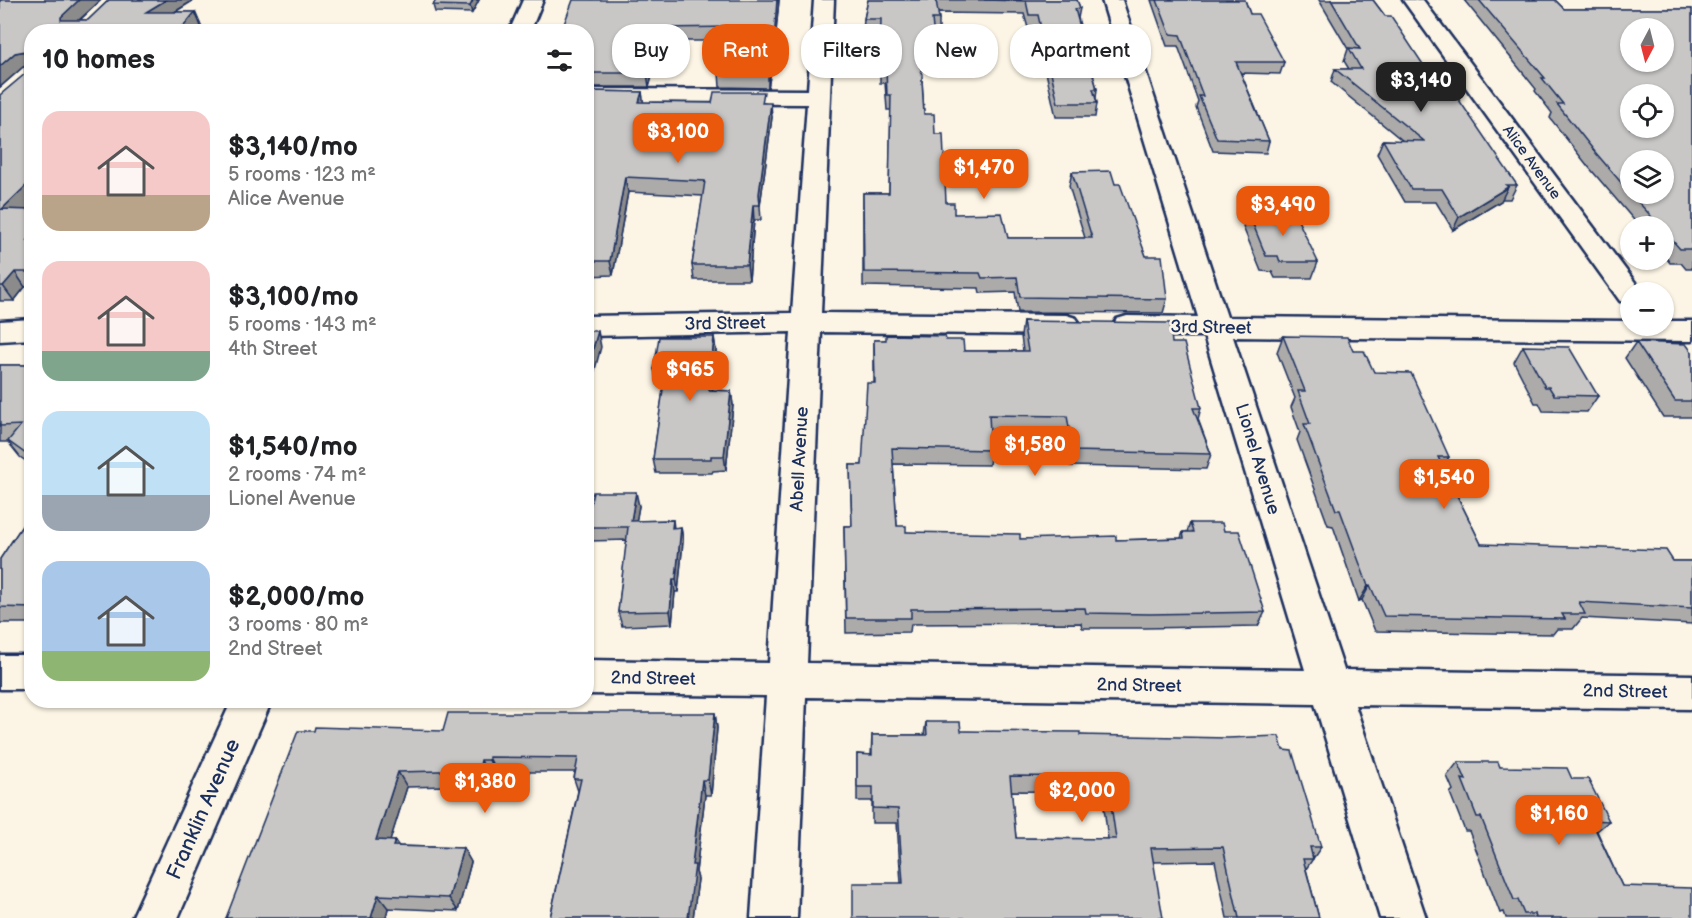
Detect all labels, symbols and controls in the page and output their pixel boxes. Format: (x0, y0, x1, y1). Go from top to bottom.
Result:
north arrow (1620, 18, 1674, 72)
map controls (1620, 18, 1674, 336)
chip: Buy (612, 24, 690, 78)
chip: Rent (702, 24, 789, 78)
chip: Filters (801, 24, 902, 78)
chip: New (914, 24, 998, 78)
chip: Apartment (1010, 24, 1151, 78)
icon: filters (543, 44, 576, 77)
text: 10 homes (42, 45, 155, 76)
pin: $3,140 (1372, 62, 1470, 113)
text: $3,140 (1390, 69, 1452, 93)
button: locate (1620, 84, 1674, 138)
pin: $3,100 (629, 113, 727, 164)
text: $3,100 (647, 120, 709, 144)
street label: Alice Avenue (1498, 121, 1565, 203)
text: $3,140/mo (228, 132, 358, 163)
icon: home (90, 135, 162, 207)
pin: $1,470 (935, 149, 1033, 200)
button: layers (1620, 150, 1674, 204)
text: $1,470 (953, 156, 1015, 180)
text: 5 rooms · 123 m² (228, 163, 376, 187)
pin: $3,490 (1234, 186, 1332, 237)
text: Alice Avenue (228, 187, 344, 211)
text: $3,490 (1250, 193, 1316, 217)
button: + (1620, 216, 1674, 270)
text: $3,100/mo (228, 282, 359, 313)
button: − (1620, 282, 1674, 336)
icon: home (90, 285, 162, 357)
street label: 3rd Street (684, 312, 766, 335)
text: 5 rooms · 143 m² (228, 313, 377, 337)
street label: 3rd Street (1170, 316, 1252, 339)
text: 4th Street (228, 337, 317, 361)
pin: $965 (654, 351, 726, 402)
text: $965 (666, 358, 714, 382)
street label: Lionel Avenue (1231, 401, 1284, 517)
street label: Abell Avenue (786, 406, 813, 512)
pin: $1,580 (986, 426, 1084, 477)
text: $1,540/mo (228, 432, 358, 463)
text: $1,580 (1004, 433, 1066, 457)
icon: home (90, 435, 162, 507)
pin: $1,540 (1395, 459, 1493, 510)
text: 2 rooms · 74 m² (228, 463, 366, 487)
text: $1,540 (1413, 466, 1475, 490)
text: Lionel Avenue (228, 487, 356, 511)
text: $2,000/mo (228, 582, 364, 613)
icon: home (90, 585, 162, 657)
text: 3 rooms · 80 m² (228, 613, 369, 637)
text: 2nd Street (228, 637, 322, 661)
street label: 2nd Street (610, 667, 696, 690)
street label: 2nd Street (1096, 674, 1182, 697)
street label: 2nd Street (1582, 680, 1668, 703)
street label: Franklin Avenue (161, 735, 246, 883)
pin: $1,380 (436, 763, 534, 814)
text: $1,380 (454, 770, 516, 794)
pin: $2,000 (1033, 772, 1131, 823)
text: $2,000 (1049, 779, 1115, 803)
pin: $1,160 (1510, 795, 1608, 846)
text: $1,160 (1529, 802, 1589, 826)

